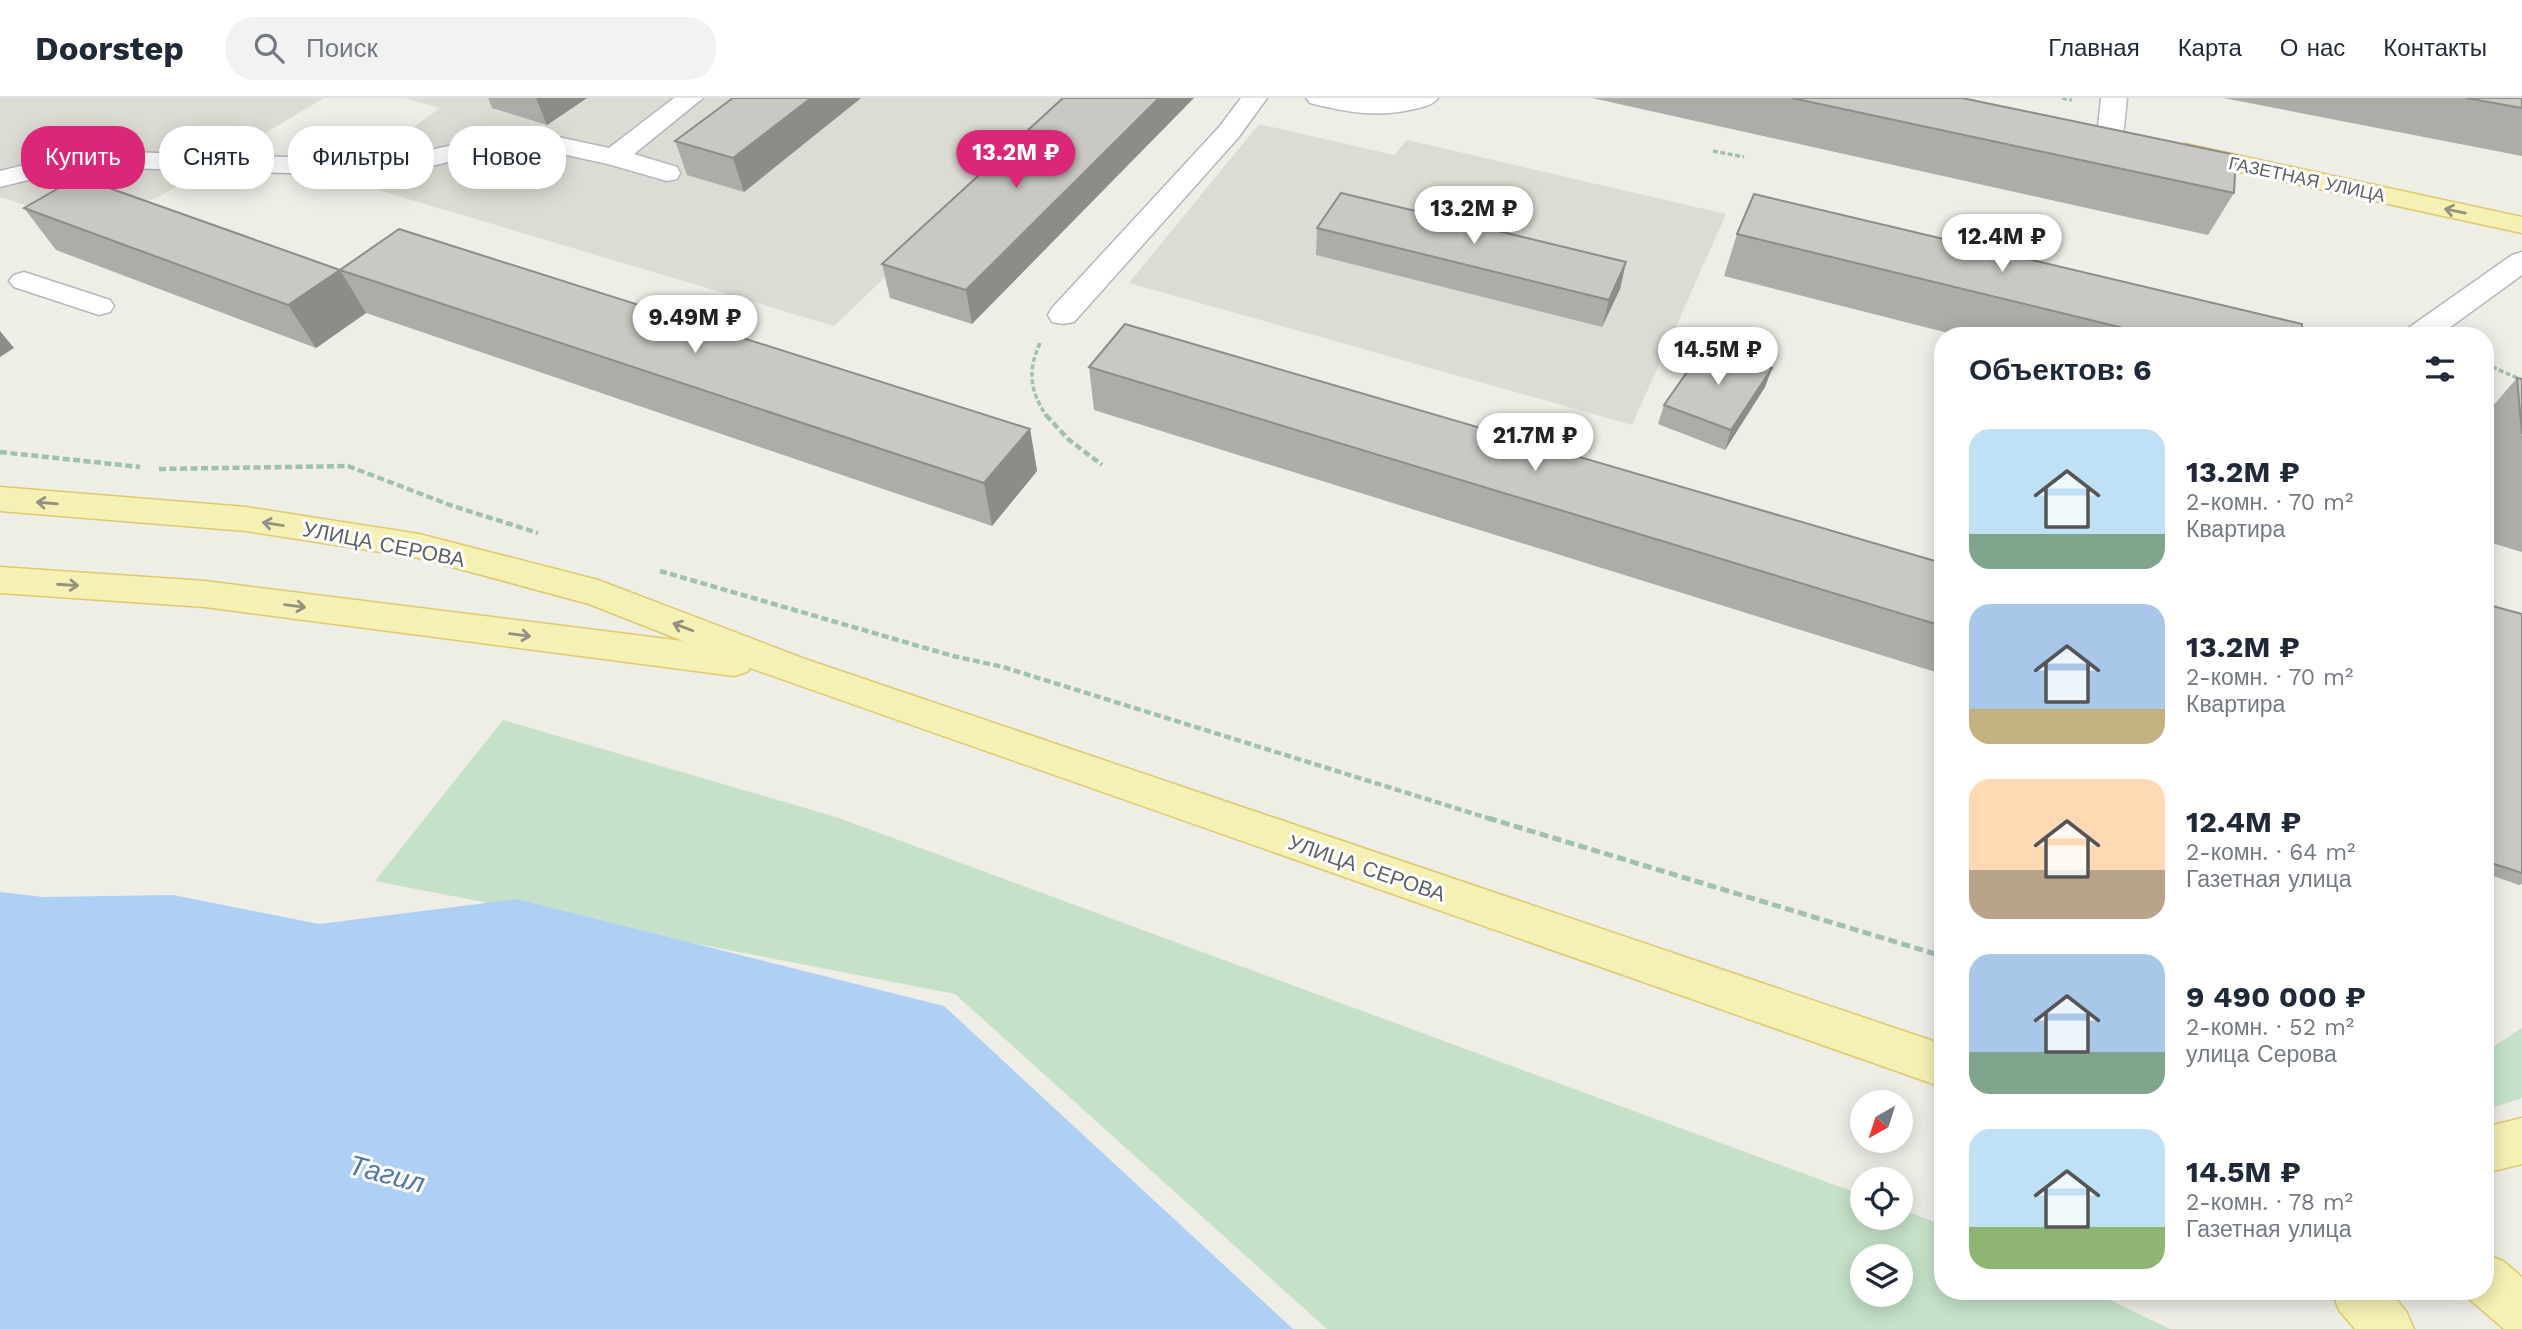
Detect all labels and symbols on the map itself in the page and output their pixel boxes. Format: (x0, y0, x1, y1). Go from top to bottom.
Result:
pin: 13.2M ₽ (951, 130, 1081, 190)
street label: ГАЗЕТНАЯ УЛИЦА (2227, 152, 2387, 206)
pin: 13.2M ₽ (1409, 186, 1539, 246)
one-way arrow (2444, 203, 2467, 217)
pin: 12.4M ₽ (1937, 214, 2067, 274)
pin: 9.49M ₽ (630, 296, 760, 355)
pin: 14.5M ₽ (1653, 328, 1783, 387)
pin: 21.7M ₽ (1470, 414, 1600, 473)
one-way arrow (36, 496, 59, 509)
street label: УЛИЦА СЕРОВА (301, 516, 467, 572)
one-way arrow (263, 517, 285, 530)
one-way arrow (56, 579, 79, 592)
one-way arrow (283, 599, 305, 612)
one-way arrow (672, 619, 694, 632)
one-way arrow (508, 628, 531, 641)
street label: УЛИЦА СЕРОВА (1285, 829, 1449, 907)
north arrow (1850, 1090, 1913, 1153)
water label: Тагил (345, 1148, 429, 1200)

